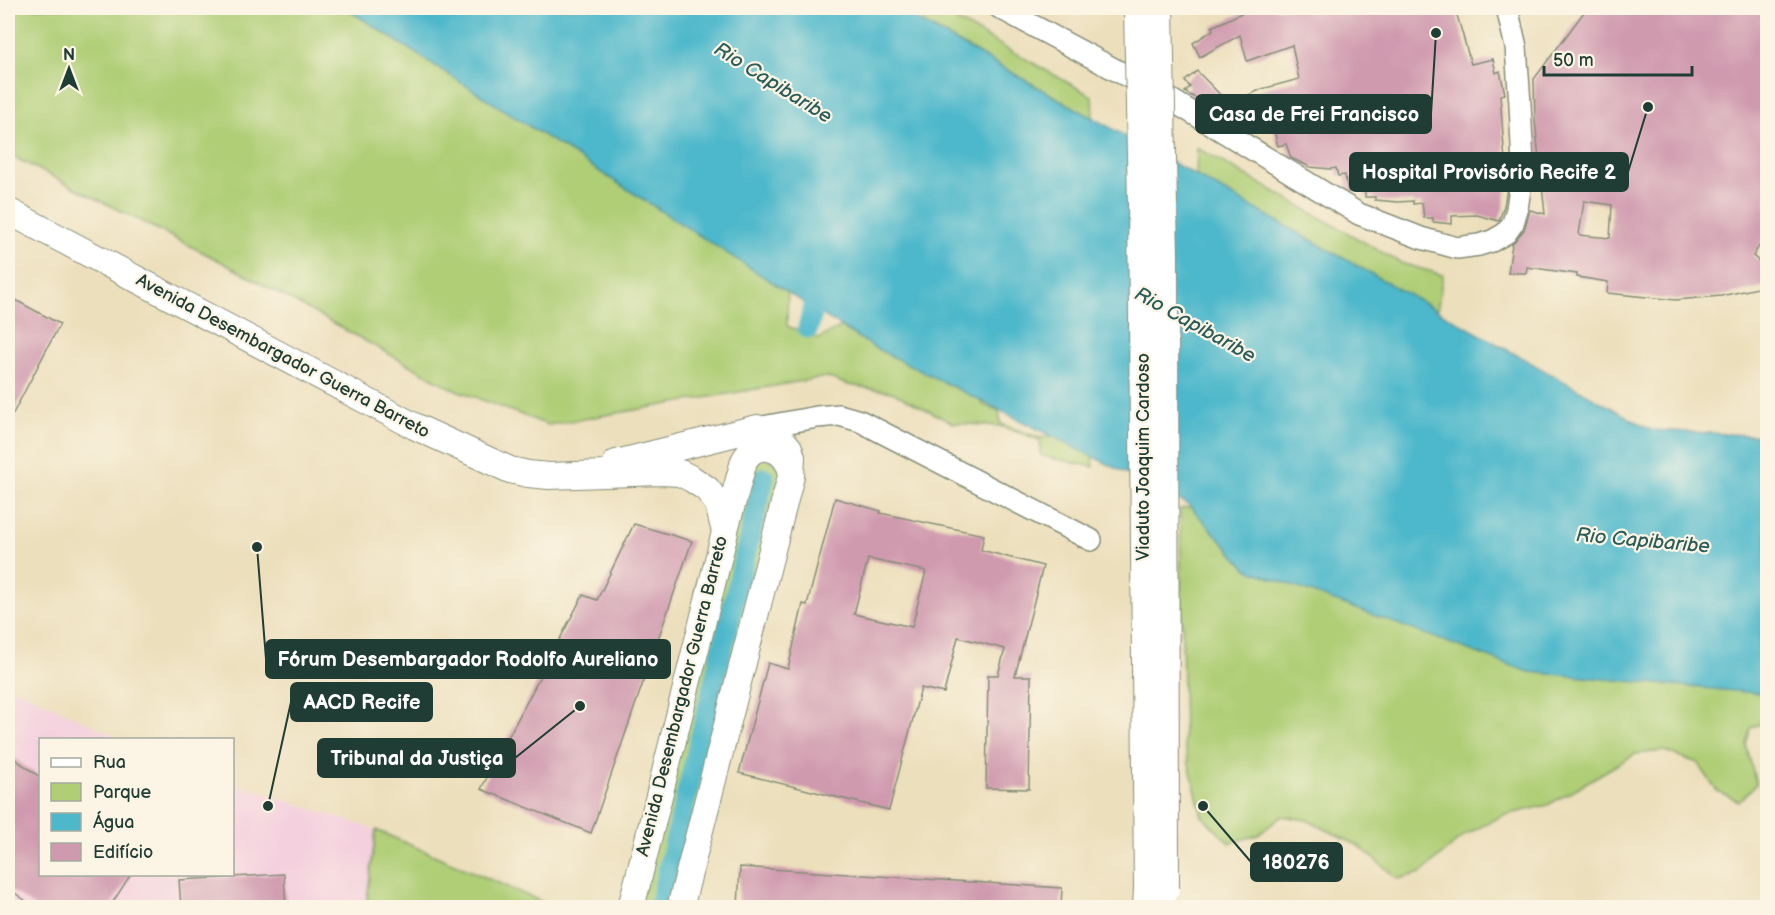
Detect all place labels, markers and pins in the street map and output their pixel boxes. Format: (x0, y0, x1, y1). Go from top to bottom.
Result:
callout: Casa de Frei Francisco (1196, 95, 1431, 133)
callout: Hospital Provisório Recife 2 (1350, 153, 1628, 191)
callout: Fórum Desembargador Rodolfo Aureliano (266, 640, 670, 678)
callout: AACD Recife (291, 683, 432, 721)
callout: Tribunal da Justiça (318, 739, 515, 777)
callout: 180276 (1251, 843, 1342, 881)

